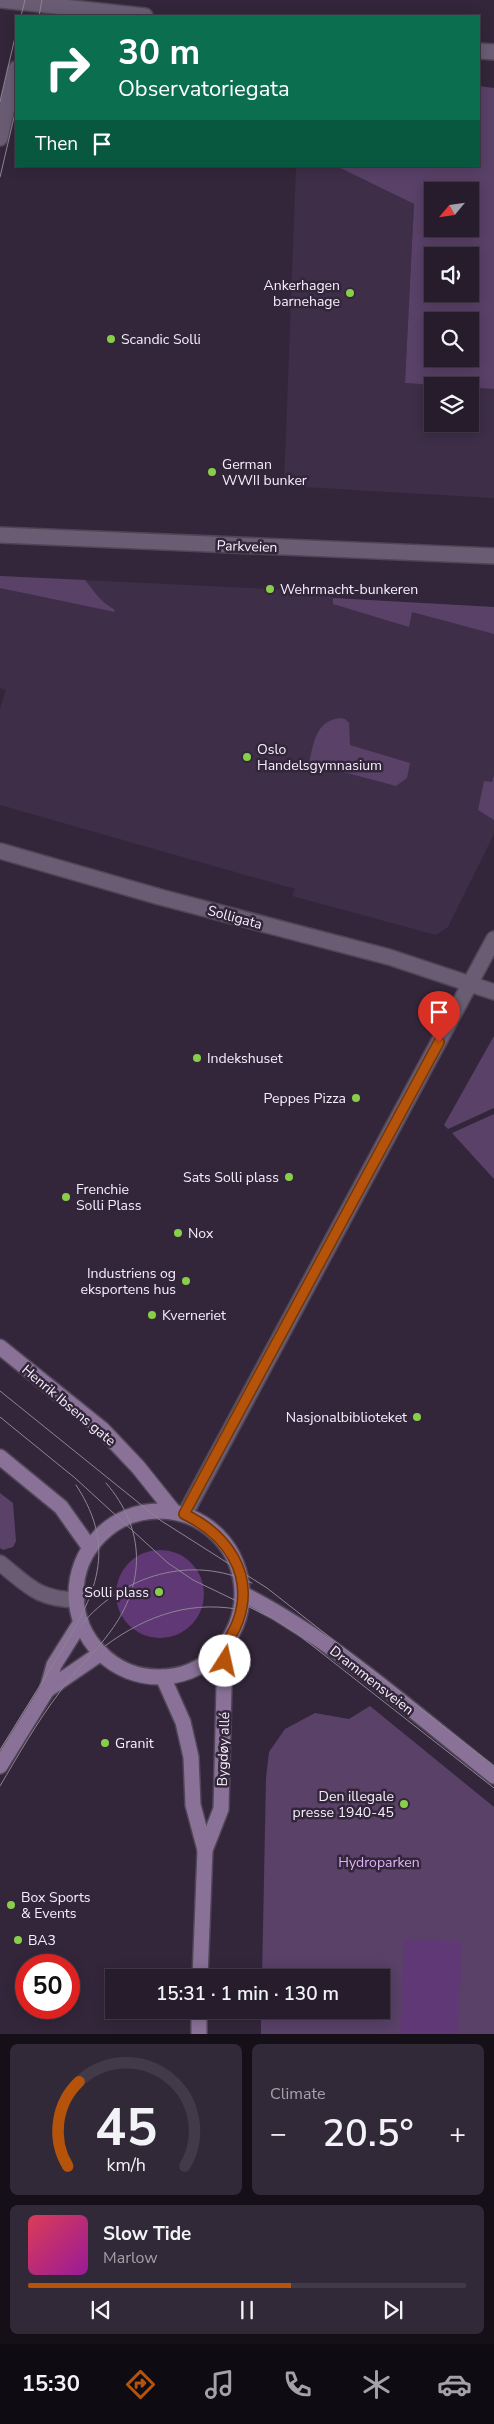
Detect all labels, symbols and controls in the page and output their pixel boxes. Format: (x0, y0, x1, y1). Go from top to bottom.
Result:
text: 30 m (118, 29, 200, 76)
icon: right (35, 35, 100, 100)
text: Observatoriegata (118, 74, 290, 104)
icon: arrive (88, 130, 116, 158)
text: Then (35, 131, 78, 157)
north arrow (424, 182, 479, 238)
map controls (424, 182, 479, 432)
button: sound (424, 247, 479, 302)
place label: Ankerhagen barnehage (264, 276, 340, 311)
marker: Ankerhagen barnehage (344, 287, 356, 299)
button: search (424, 312, 479, 367)
place label: Scandic Solli (121, 330, 201, 349)
marker: Scandic Solli (105, 333, 117, 345)
button: layers (424, 377, 479, 432)
place label: German WWII bunker (222, 455, 307, 490)
marker: German WWII bunker (206, 466, 218, 478)
street label: Parkveien (216, 536, 278, 557)
place label: Wehrmacht-bunkeren (280, 580, 418, 599)
marker: Wehrmacht-bunkeren (264, 583, 276, 595)
place label: Oslo Handelsgymnasium (257, 740, 382, 775)
marker: Oslo Handelsgymnasium (241, 751, 253, 763)
street label: Solligata (205, 901, 264, 934)
pin (418, 991, 460, 1042)
icon: arrive (425, 998, 453, 1026)
place label: Indekshuset (207, 1049, 283, 1068)
marker: Indekshuset (191, 1052, 203, 1064)
place label: Peppes Pizza (263, 1089, 346, 1108)
marker: Peppes Pizza (350, 1092, 362, 1104)
place label: Sats Solli plass (183, 1168, 279, 1187)
marker: Sats Solli plass (283, 1171, 295, 1183)
place label: Frenchie Solli Plass (76, 1180, 142, 1215)
marker: Frenchie Solli Plass (60, 1191, 72, 1203)
place label: Nox (188, 1224, 214, 1243)
marker: Nox (172, 1227, 184, 1239)
place label: Industriens og eksportens hus (81, 1264, 176, 1299)
marker: Industriens og eksportens hus (180, 1275, 192, 1287)
place label: Kverneriet (162, 1306, 226, 1325)
marker: Kverneriet (146, 1309, 158, 1321)
street label: Henrik Ibsens gate (18, 1360, 120, 1450)
place label: Nasjonalbiblioteket (286, 1408, 407, 1427)
marker: Nasjonalbiblioteket (411, 1411, 423, 1423)
place label: Solli plass (84, 1583, 149, 1602)
marker: Solli plass (153, 1586, 165, 1598)
position arrow (198, 1634, 250, 1686)
street label: Drammensveien (326, 1642, 418, 1719)
street label: Bygdøy allé (213, 1711, 234, 1787)
place label: Granit (115, 1734, 154, 1753)
marker: Granit (99, 1737, 111, 1749)
place label: Den illegale presse 1940-45 (293, 1787, 394, 1822)
marker: Den illegale presse 1940-45 (398, 1798, 410, 1810)
park label: Hydroparken (338, 1853, 420, 1872)
place label: Box Sports & Events (21, 1888, 91, 1923)
marker: Box Sports & Events (5, 1899, 17, 1911)
place label: BA3 (28, 1931, 56, 1950)
marker: BA3 (12, 1934, 24, 1946)
speed limit sign: 50 (15, 1954, 80, 2019)
text: 15:31 · 1 min · 130 m (156, 1981, 339, 2007)
text: Climate (270, 2083, 325, 2105)
text: 45 (95, 2092, 157, 2163)
text: 20.5° (322, 2108, 414, 2159)
text: − (270, 2115, 287, 2153)
text: + (449, 2115, 466, 2153)
text: km/h (106, 2153, 146, 2177)
text: Slow Tide (103, 2221, 191, 2247)
text: Marlow (103, 2247, 158, 2269)
icon: previous (87, 2296, 115, 2324)
icon: pause (233, 2296, 261, 2324)
icon: next (379, 2296, 407, 2324)
icon: directions (123, 2367, 158, 2402)
icon: music (202, 2367, 237, 2402)
icon: phone (280, 2367, 315, 2402)
icon: climate (359, 2367, 394, 2402)
icon: car (437, 2367, 472, 2402)
text: 15:30 (22, 2369, 80, 2399)

